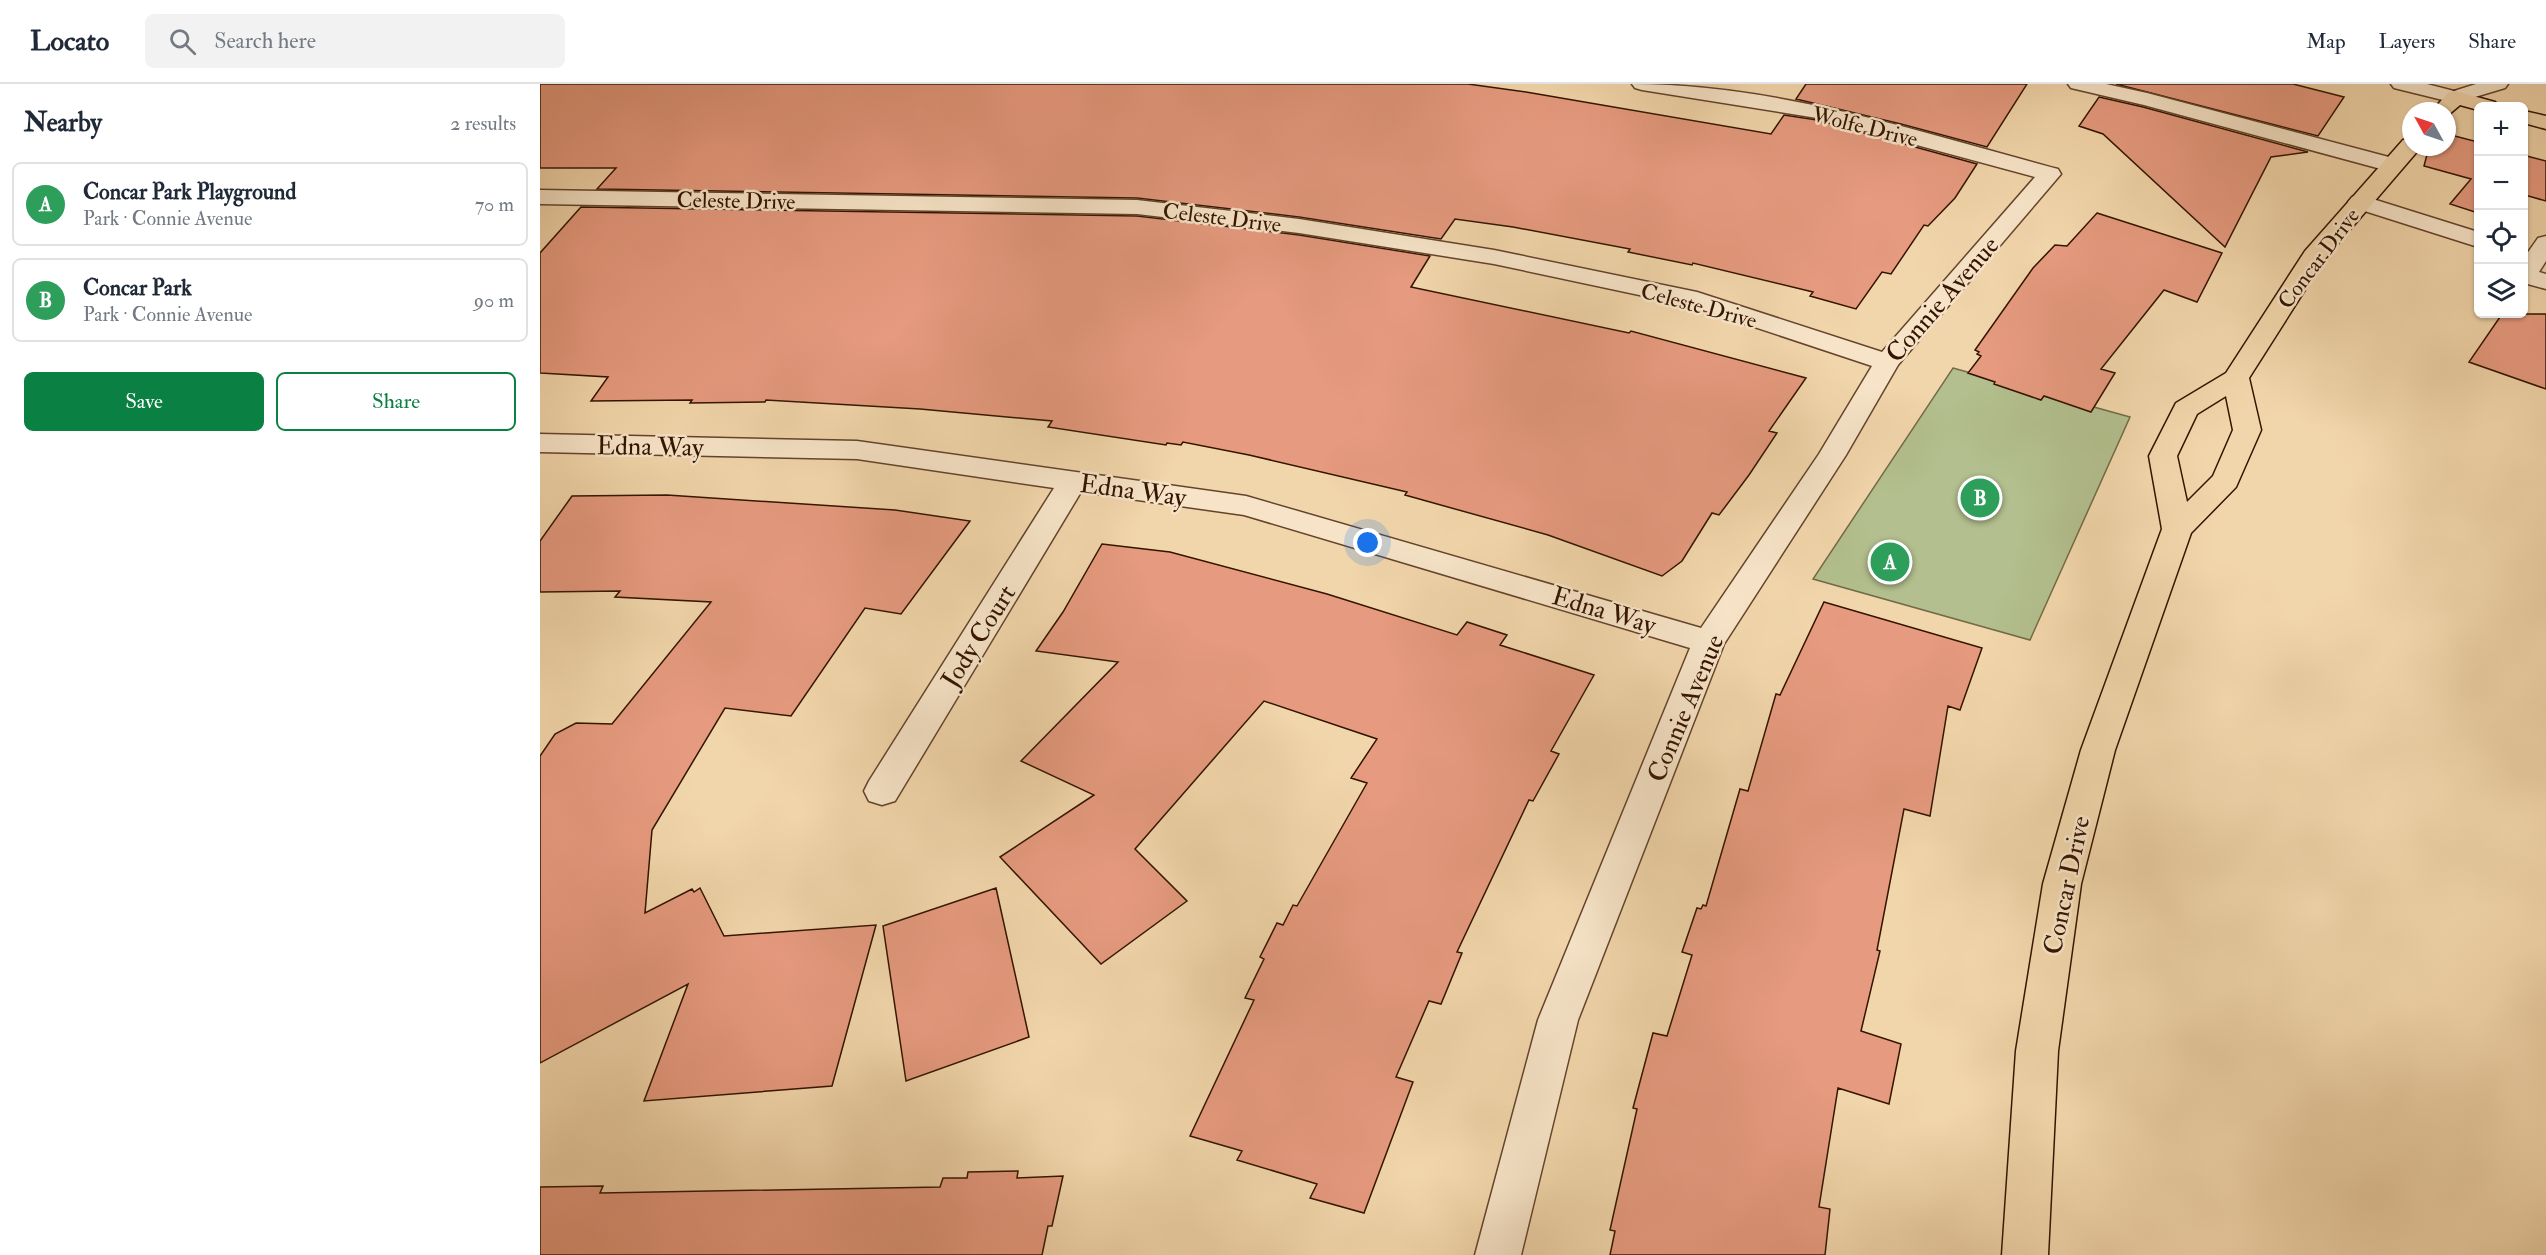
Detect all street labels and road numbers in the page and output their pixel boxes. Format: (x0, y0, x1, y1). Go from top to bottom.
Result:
street label: Wolfe Drive (1808, 100, 1920, 154)
street label: Celeste Drive (676, 186, 796, 216)
street label: Celeste Drive (1161, 197, 1283, 239)
street label: Concar Drive (2272, 203, 2366, 315)
street label: Connie Avenue (1879, 230, 2006, 369)
street label: Celeste Drive (1638, 277, 1760, 335)
street label: Edna Way (596, 430, 704, 464)
street label: Edna Way (1078, 468, 1189, 514)
street label: Jody Court (934, 579, 1023, 695)
street label: Edna Way (1548, 580, 1660, 642)
street label: Connie Avenue (1641, 630, 1731, 787)
street label: Concar Drive (2037, 813, 2097, 957)

